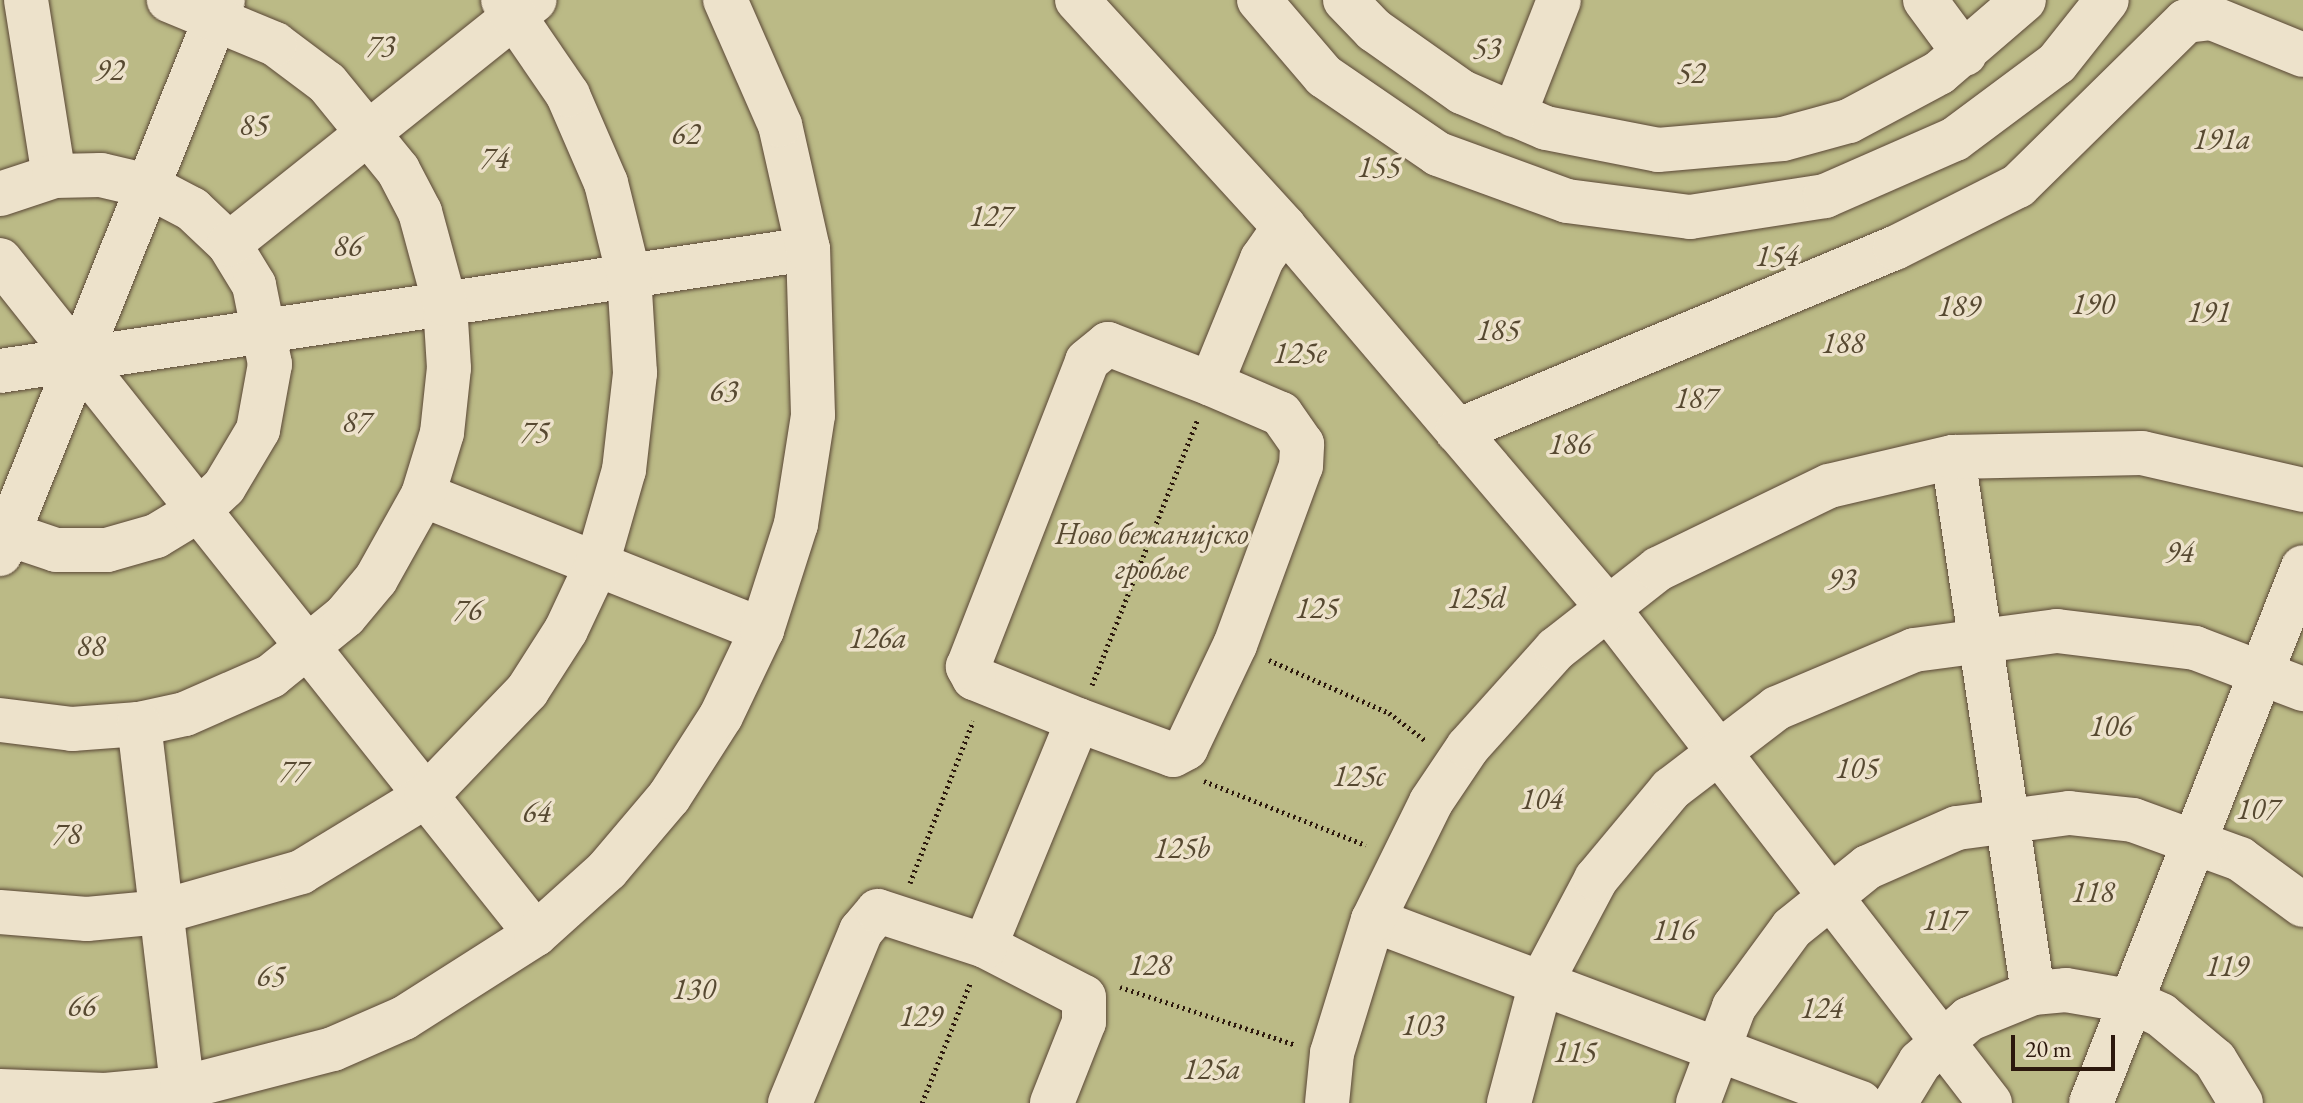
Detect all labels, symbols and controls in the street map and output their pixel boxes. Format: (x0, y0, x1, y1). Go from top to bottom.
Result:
park label: 73 (367, 28, 395, 64)
park label: 53 (1473, 30, 1501, 66)
park label: 92 (96, 52, 124, 88)
park label: 52 (1677, 55, 1705, 91)
park label: 85 (240, 107, 268, 143)
park label: 62 (672, 116, 700, 152)
park label: 191a (2193, 121, 2251, 157)
park label: 74 (481, 140, 509, 176)
park label: 155 (1357, 149, 1401, 185)
park label: 127 (969, 198, 1013, 234)
park label: 86 (334, 228, 362, 264)
park label: 154 (1755, 238, 1799, 274)
park label: 190 (2071, 286, 2115, 322)
park label: 189 (1937, 288, 1981, 324)
park label: 191 (2187, 294, 2231, 330)
park label: 185 (1476, 312, 1520, 348)
park label: 188 (1821, 325, 1865, 361)
park label: 125e (1273, 335, 1327, 371)
park label: 63 (710, 373, 738, 409)
park label: 187 (1674, 380, 1718, 416)
park label: 87 (343, 404, 371, 440)
park label: 75 (521, 414, 549, 450)
park label: 186 (1548, 426, 1592, 462)
park label: Ново бежанијско гробље (1055, 516, 1249, 586)
park label: 94 (2166, 534, 2194, 570)
park label: 93 (1828, 561, 1856, 597)
park label: 125d (1448, 580, 1506, 616)
park label: 125 (1295, 590, 1339, 626)
park label: 76 (454, 592, 482, 628)
park label: 126a (849, 620, 907, 656)
park label: 88 (77, 628, 105, 664)
park label: 106 (2089, 708, 2133, 744)
park label: 105 (1835, 750, 1879, 786)
park label: 77 (280, 753, 308, 789)
park label: 125c (1333, 758, 1385, 794)
park label: 104 (1520, 781, 1564, 817)
park label: 107 (2236, 791, 2280, 827)
park label: 64 (523, 794, 551, 830)
park label: 78 (53, 816, 81, 852)
park label: 125b (1154, 830, 1210, 866)
park label: 118 (2071, 874, 2115, 910)
park label: 117 (1922, 902, 1966, 938)
park label: 116 (1652, 912, 1696, 948)
park label: 128 (1128, 947, 1172, 983)
park label: 119 (2205, 948, 2249, 984)
park label: 65 (257, 958, 285, 994)
park label: 130 (672, 971, 716, 1007)
park label: 66 (68, 988, 96, 1024)
park label: 124 (1800, 990, 1844, 1026)
park label: 129 (899, 998, 943, 1034)
park label: 103 (1401, 1007, 1445, 1043)
scale bar (2015, 1019, 2119, 1069)
text: 20 m (2025, 1033, 2072, 1064)
park label: 115 (1553, 1034, 1597, 1070)
park label: 125a (1183, 1051, 1241, 1087)

